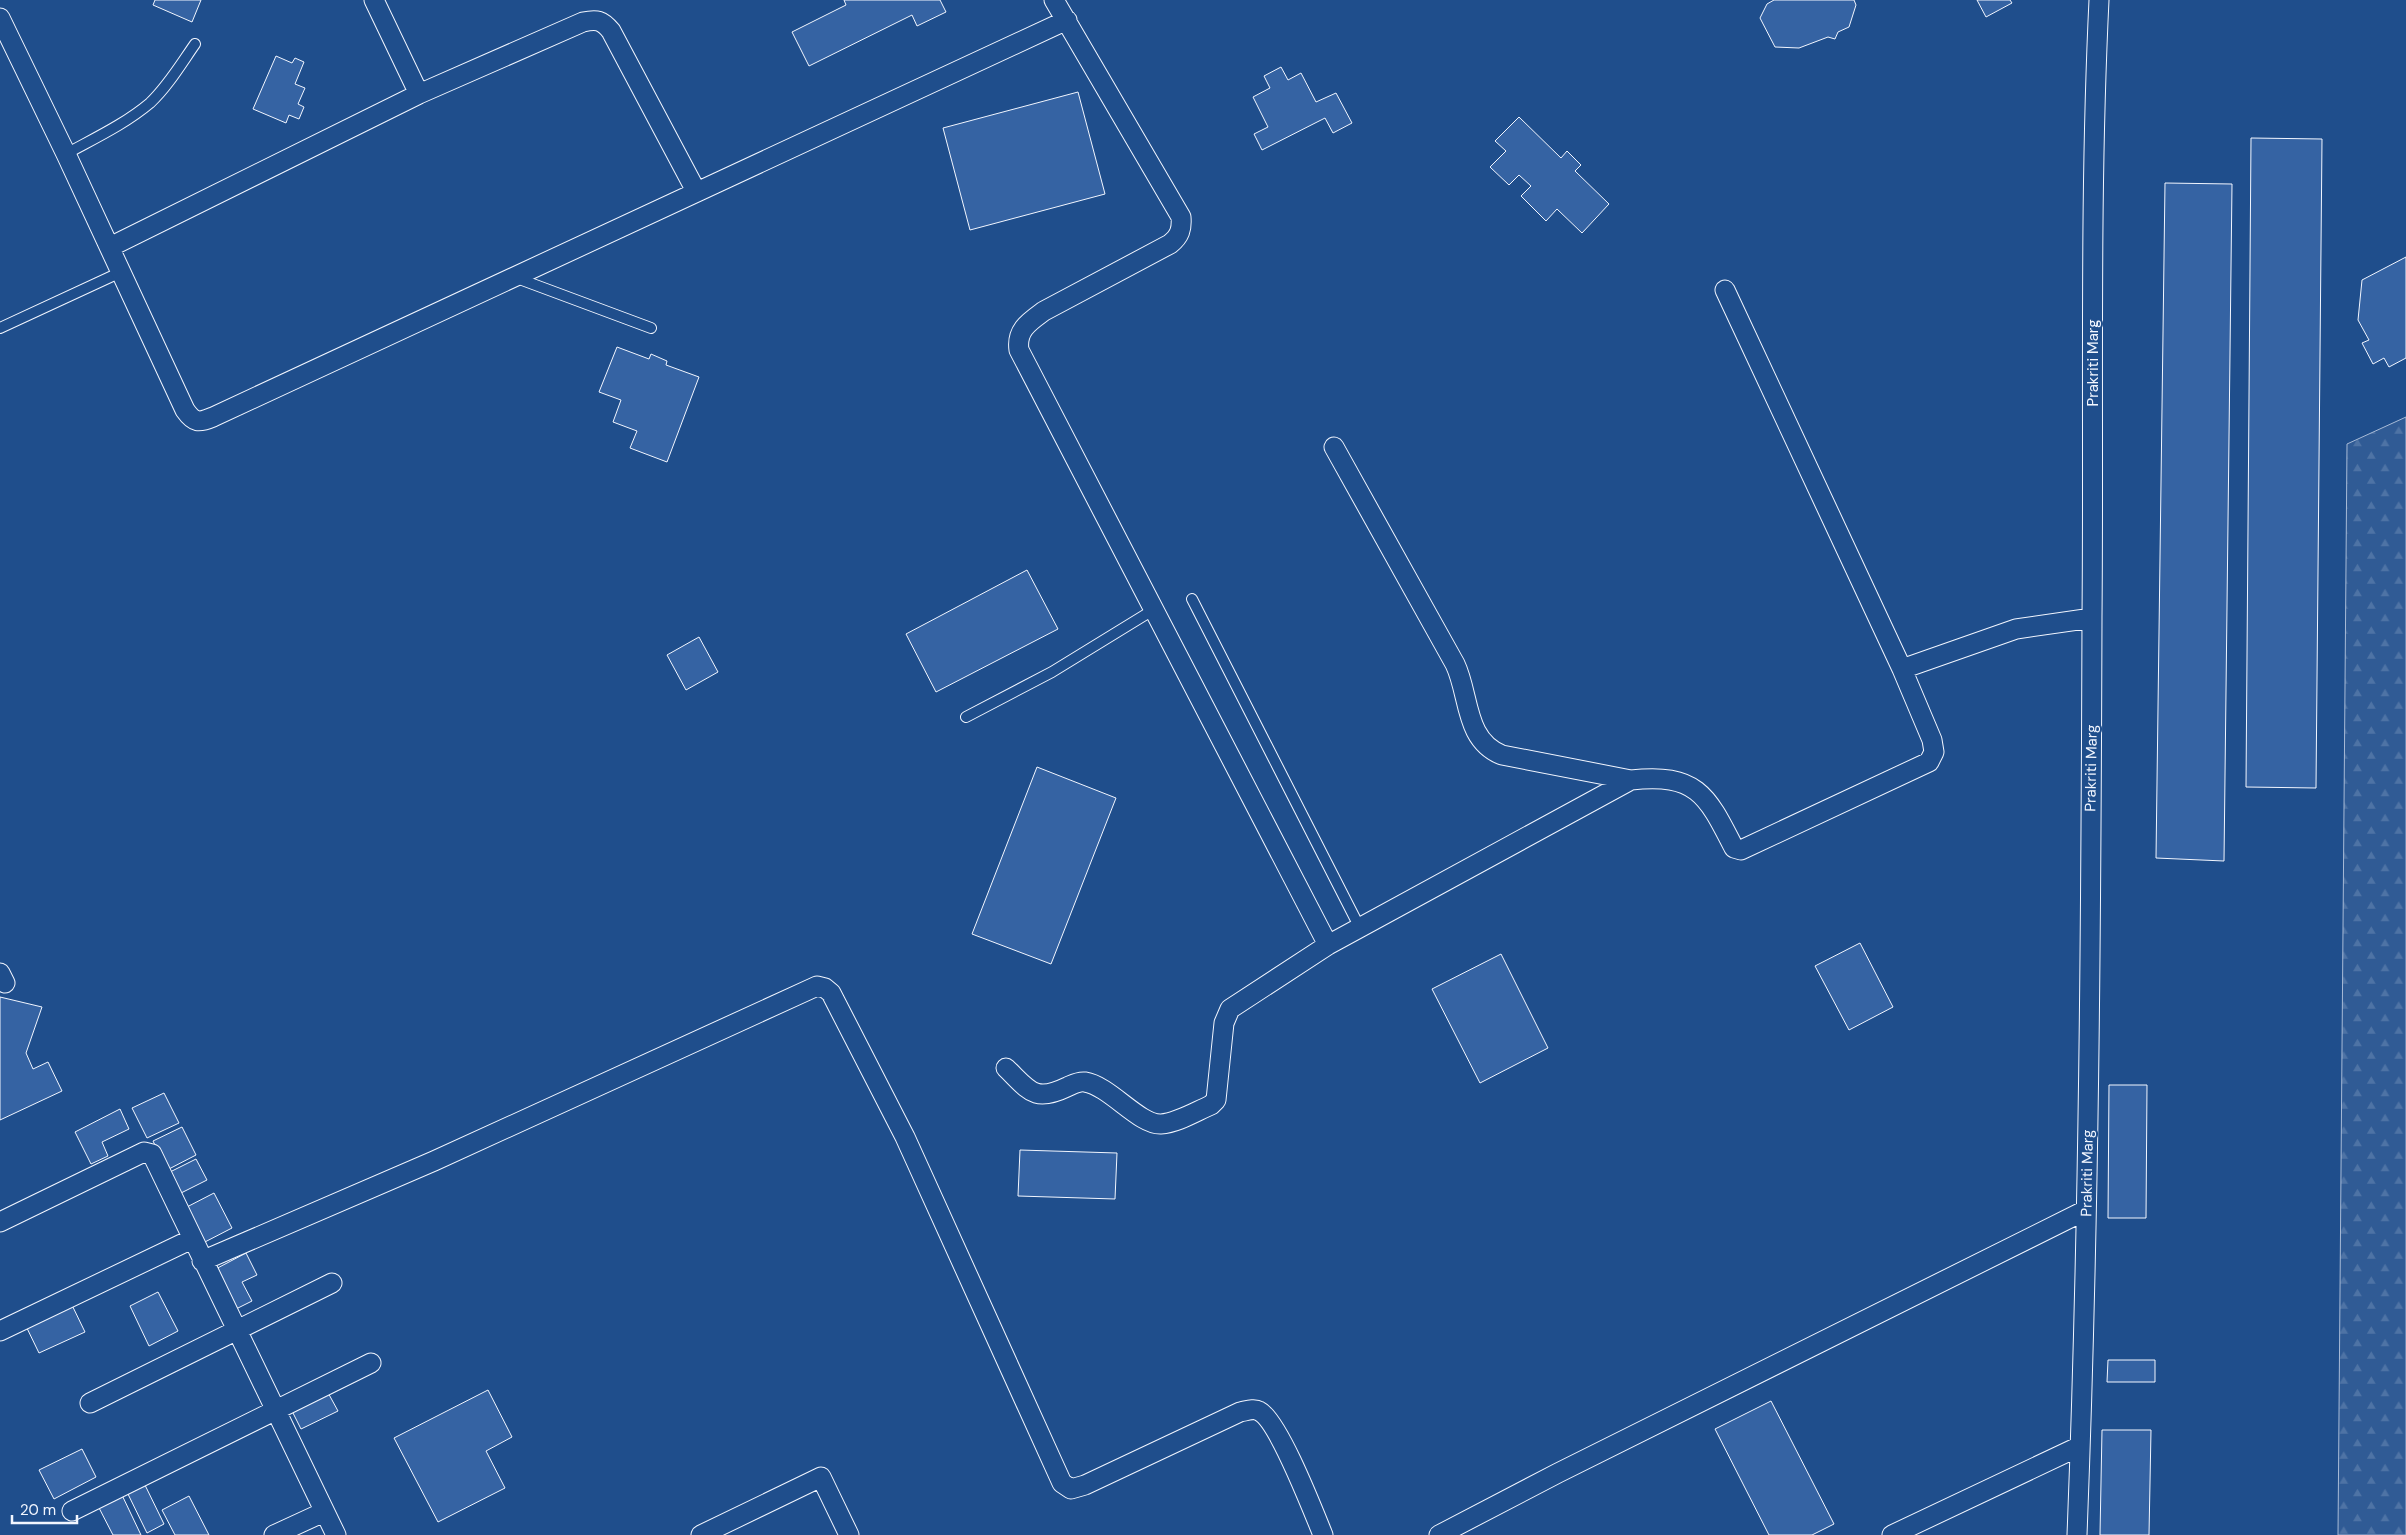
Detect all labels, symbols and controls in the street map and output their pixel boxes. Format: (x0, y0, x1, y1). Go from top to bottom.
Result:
street label: Prakriti Marg (2083, 319, 2103, 407)
street label: Prakriti Marg (2080, 724, 2102, 812)
street label: Prakriti Marg (2076, 1129, 2098, 1217)
scale bar (12, 1492, 78, 1524)
text: 20 m (20, 1500, 56, 1520)

